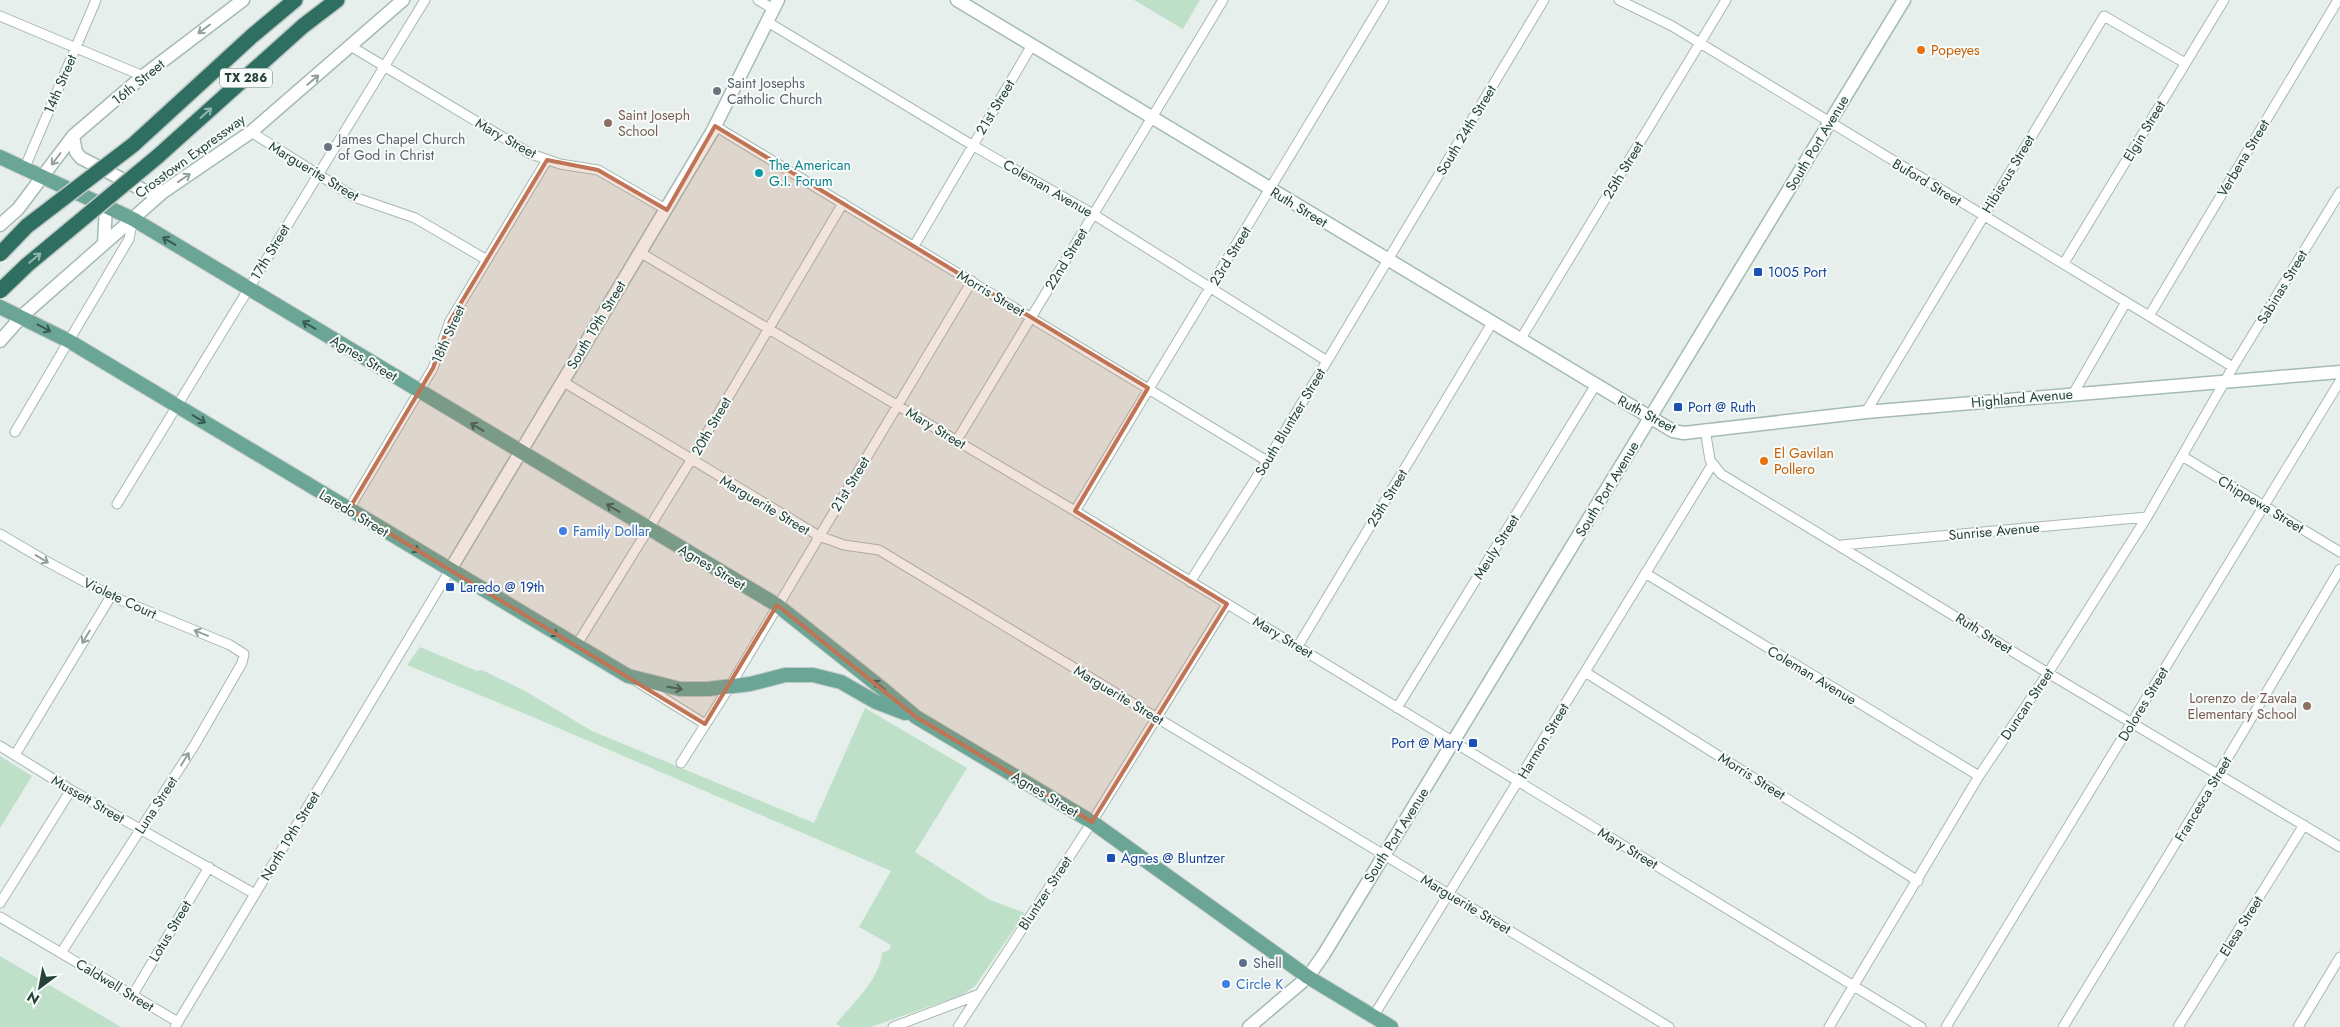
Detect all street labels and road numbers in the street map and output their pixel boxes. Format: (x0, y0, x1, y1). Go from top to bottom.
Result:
street label: 14th Street (39, 51, 82, 117)
street label: 16th Street (107, 54, 169, 109)
road number: TX 286 (220, 68, 272, 88)
street label: 21st Street (971, 75, 1020, 138)
street label: South 24th Street (1431, 81, 1501, 179)
street label: South Port Avenue (1780, 91, 1854, 195)
street label: Elgin Street (2118, 96, 2170, 165)
street label: Crosstown Expressway (131, 109, 250, 203)
street label: Mary Street (472, 113, 541, 163)
street label: Verbena Street (2212, 115, 2274, 200)
street label: Hibiscus Street (1977, 131, 2040, 217)
street label: Marguerite Street (265, 136, 363, 206)
street label: 25th Street (1598, 137, 1648, 203)
street label: Coleman Avenue (999, 154, 1097, 222)
street label: Buford Street (1889, 154, 1966, 211)
street label: Ruth Street (1267, 182, 1332, 232)
street label: 17th Street (245, 220, 295, 284)
street label: 23rd Street (1204, 222, 1256, 289)
street label: 22nd Street (1040, 224, 1093, 294)
street label: Sabinas Street (2252, 246, 2312, 328)
street label: Morris Street (953, 265, 1029, 321)
street label: South 19th Street (562, 276, 631, 373)
street label: 18th Street (426, 301, 470, 367)
street label: Agnes Street (327, 330, 402, 386)
street label: South Bluntzer Street (1250, 364, 1330, 480)
street label: Highland Avenue (1970, 384, 2074, 412)
street label: Ruth Street (1614, 390, 1680, 438)
street label: 20th Street (686, 392, 736, 459)
street label: Mary Street (902, 402, 970, 454)
street label: South Port Avenue (1570, 437, 1644, 541)
street label: 21st Street (826, 452, 875, 515)
street label: 25th Street (1362, 465, 1412, 531)
street label: Marguerite Street (716, 470, 814, 540)
street label: Chippewa Street (2214, 470, 2308, 538)
street label: Laredo Street (315, 484, 393, 542)
street label: Meuly Street (1468, 510, 1524, 583)
street label: Sunrise Avenue (1948, 517, 2040, 545)
street label: Agnes Street (675, 539, 750, 595)
street label: Violete Court (80, 572, 160, 624)
street label: Ruth Street (1952, 608, 2017, 659)
street label: Mary Street (1249, 611, 1317, 663)
street label: Coleman Avenue (1764, 641, 1860, 709)
street label: Marguerite Street (1070, 660, 1168, 730)
street label: Dolores Street (2113, 663, 2173, 745)
street label: Duncan Street (1996, 664, 2059, 744)
street label: Harmon Street (1513, 699, 1574, 783)
street label: Morris Street (1715, 748, 1790, 805)
street label: Francesca Street (2170, 752, 2237, 845)
street label: Agnes Street (1008, 766, 1083, 822)
street label: Mussett Street (48, 770, 129, 828)
street label: Luna Street (130, 772, 182, 838)
street label: South Port Avenue (1359, 784, 1433, 886)
street label: North 19th Street (255, 787, 325, 884)
street label: Mary Street (1594, 822, 1662, 874)
street label: Bluntzer Street (1013, 851, 1077, 934)
street label: Marguerite Street (1417, 869, 1515, 939)
street label: Elesa Street (2214, 891, 2268, 960)
street label: Lotus Street (144, 896, 196, 965)
street label: Caldwell Street (72, 954, 158, 1017)

